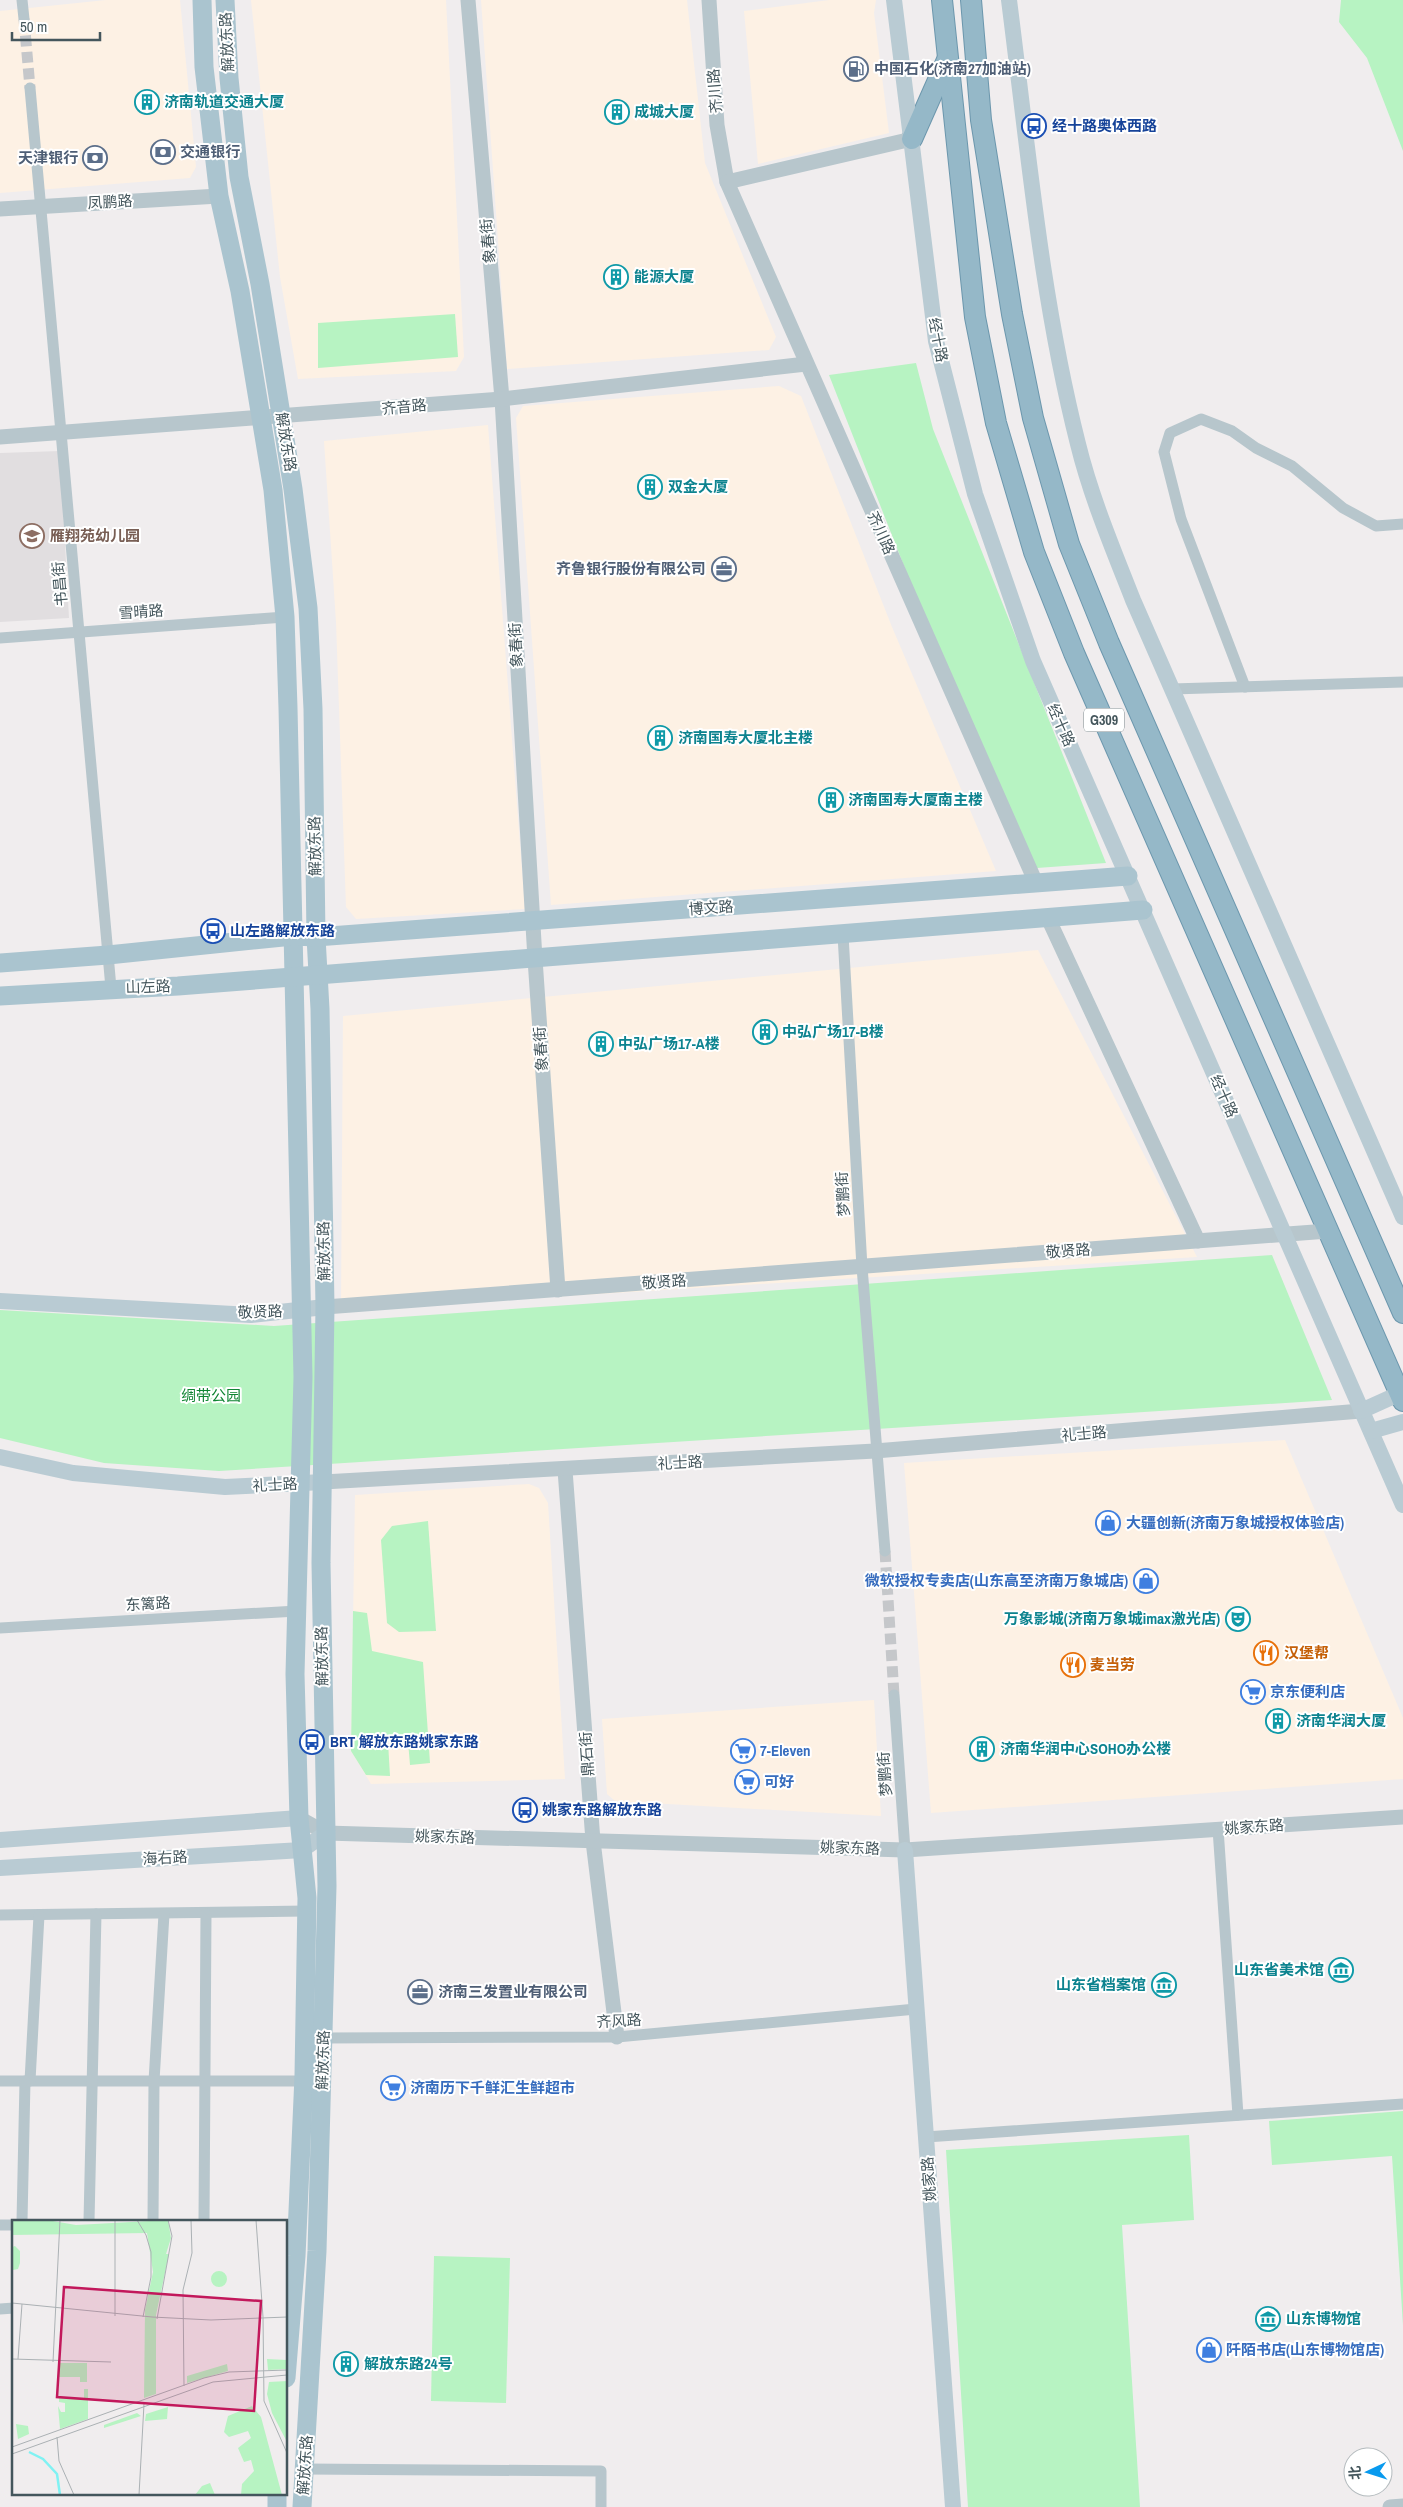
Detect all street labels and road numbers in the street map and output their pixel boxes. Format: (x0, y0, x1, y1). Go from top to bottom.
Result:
street label: 解放东路 (214, 12, 239, 73)
street label: 齐川路 (702, 68, 727, 114)
street label: 凤鹏路 (87, 190, 133, 213)
street label: 象春街 (475, 218, 500, 264)
street label: 经十路 (924, 316, 953, 364)
street label: 齐音路 (381, 394, 427, 419)
street label: 解放东路 (271, 411, 302, 473)
street label: 齐川路 (863, 508, 900, 558)
street label: 书昌街 (47, 561, 72, 607)
street label: 雪晴路 (118, 599, 164, 624)
street label: 象春街 (504, 622, 527, 668)
street label: 经十路 (1043, 700, 1080, 750)
road number: G309 (1084, 708, 1124, 732)
street label: 解放东路 (303, 816, 326, 876)
street label: 博文路 (688, 895, 734, 920)
street label: 山左路 (125, 975, 171, 998)
street label: 象春街 (528, 1026, 553, 1072)
street label: 经十路 (1206, 1071, 1243, 1121)
street label: 梦鹏街 (831, 1171, 854, 1217)
street label: 解放东路 (312, 1221, 335, 1281)
street label: 敬贤路 (1045, 1238, 1091, 1263)
street label: 敬贤路 (641, 1269, 687, 1294)
street label: 敬贤路 (237, 1300, 283, 1323)
street label: 礼士路 (1061, 1421, 1107, 1446)
street label: 礼士路 (657, 1451, 703, 1474)
street label: 礼士路 (252, 1473, 298, 1496)
street label: 东篱路 (125, 1592, 171, 1615)
street label: 解放东路 (310, 1626, 333, 1686)
street label: 鼎石街 (574, 1731, 599, 1777)
street label: 梦鹏街 (872, 1751, 897, 1797)
street label: 姚家东路 (1223, 1814, 1285, 1839)
street label: 姚家东路 (415, 1825, 475, 1848)
street label: 姚家东路 (820, 1836, 880, 1859)
street label: 海右路 (142, 1846, 188, 1869)
street label: 齐风路 (596, 2009, 642, 2032)
street label: 解放东路 (311, 2030, 334, 2090)
street label: 姚家路 (916, 2156, 941, 2202)
street label: 解放东路 (292, 2434, 317, 2496)

